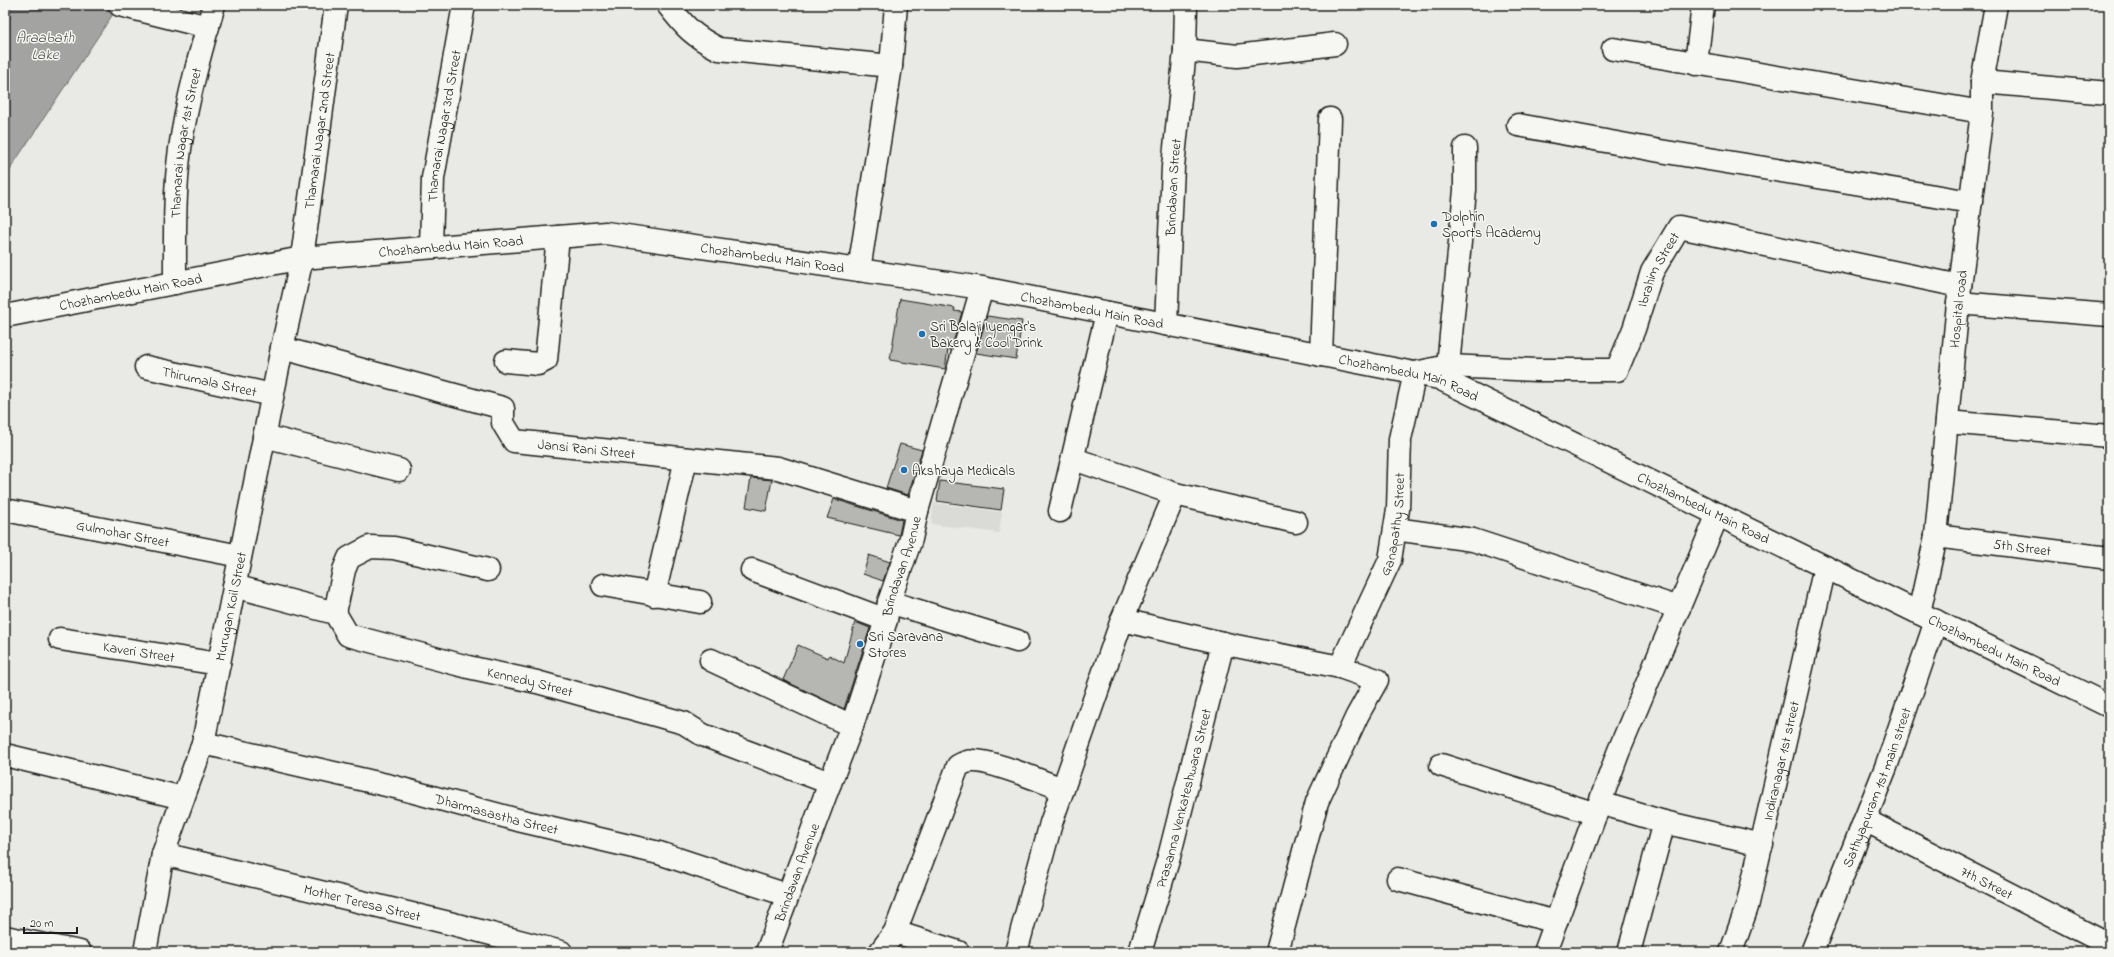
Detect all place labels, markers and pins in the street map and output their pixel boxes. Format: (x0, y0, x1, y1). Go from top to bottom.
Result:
place label: Dolphin Sports Academy (1441, 207, 1541, 245)
marker: Dolphin Sports Academy (1429, 219, 1439, 229)
place label: Sri Balaji Iyengar's Bakery & Cool Drink (929, 317, 1044, 355)
marker: Sri Balaji Iyengar's Bakery & Cool Drink (917, 329, 927, 339)
place label: Akshaya Medicals (912, 461, 1015, 483)
marker: Akshaya Medicals (899, 465, 909, 475)
place label: Sri Saravana Stores (868, 627, 943, 664)
marker: Sri Saravana Stores (855, 639, 865, 649)

